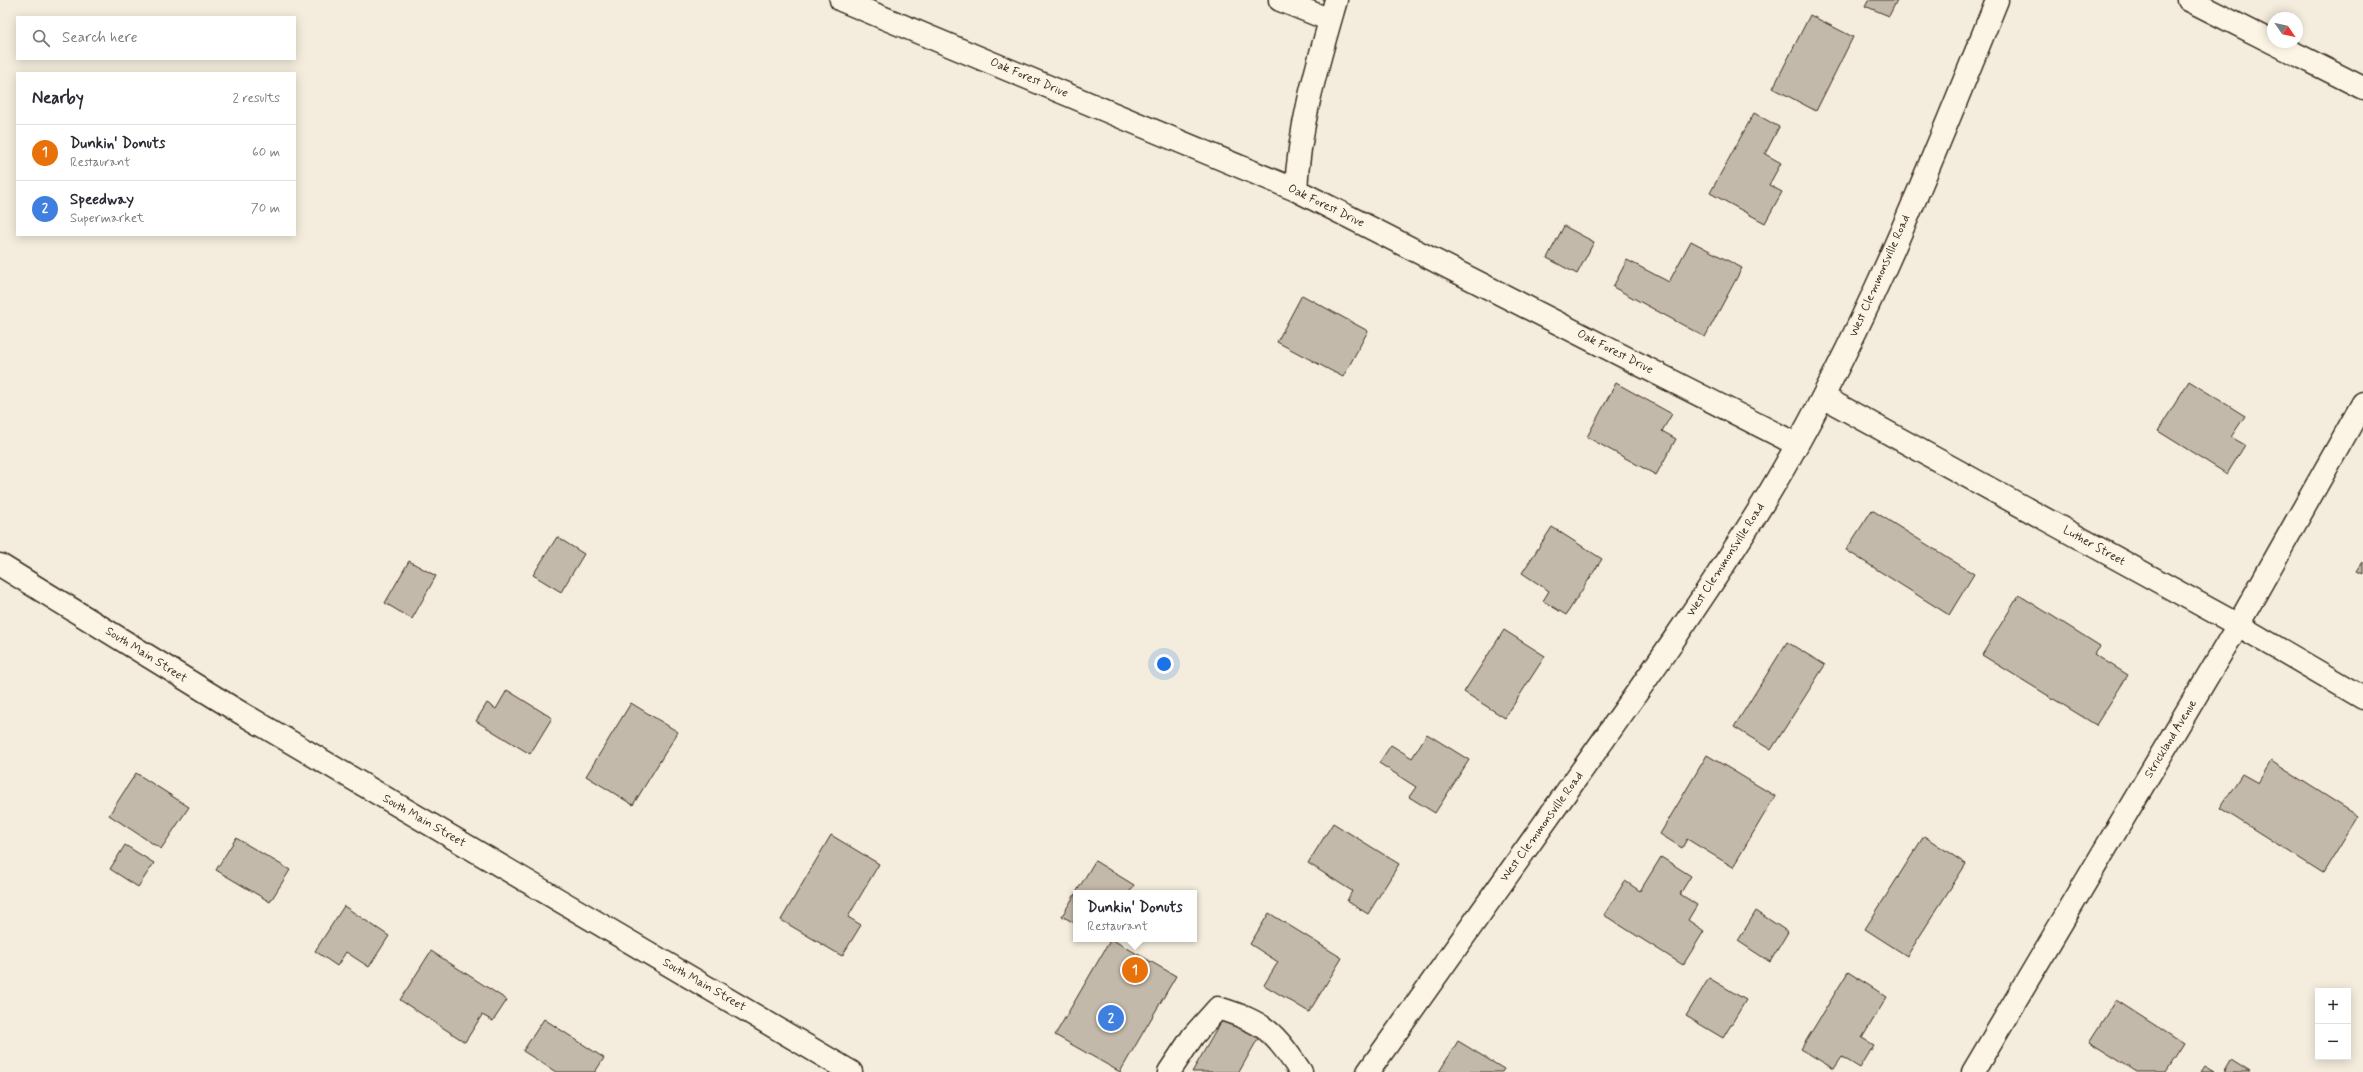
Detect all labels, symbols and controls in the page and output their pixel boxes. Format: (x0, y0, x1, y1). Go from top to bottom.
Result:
north arrow (2267, 12, 2303, 48)
search box (16, 16, 296, 60)
icon: search (30, 27, 52, 49)
text: Search here (62, 28, 138, 48)
street label: Oak Forest Drive (988, 54, 1070, 102)
text: Nearby (32, 87, 84, 109)
text: 2 results (233, 90, 280, 107)
text: Dunkin' Donuts (70, 134, 165, 154)
text: 1 (42, 144, 48, 161)
text: 60 m (252, 144, 280, 161)
text: Restaurant (70, 154, 130, 171)
street label: Oak Forest Drive (1285, 181, 1367, 231)
text: Speedway (70, 190, 134, 210)
text: 2 (42, 200, 48, 217)
text: 70 m (251, 200, 280, 217)
text: Supermarket (70, 210, 144, 227)
street label: West Clemmonsville Road (1846, 212, 1914, 340)
street label: Oak Forest Drive (1574, 326, 1656, 378)
street label: West Clemmonsville Road (1683, 500, 1769, 620)
street label: Luther Street (2060, 522, 2129, 570)
street label: South Main Street (102, 623, 190, 687)
your location (1154, 654, 1174, 674)
street label: Strickland Avenue (2141, 696, 2201, 781)
street label: West Clemmonsville Road (1497, 769, 1587, 885)
street label: South Main Street (379, 791, 469, 852)
popup (1073, 890, 1197, 942)
text: Dunkin' Donuts (1087, 898, 1183, 918)
text: Restaurant (1087, 918, 1148, 935)
street label: South Main Street (659, 955, 749, 1016)
pin: 1 (1122, 955, 1148, 985)
map controls (2315, 988, 2351, 1060)
button: + (2315, 988, 2351, 1024)
pin: 2 (1098, 1003, 1124, 1033)
button: − (2315, 1024, 2351, 1060)

